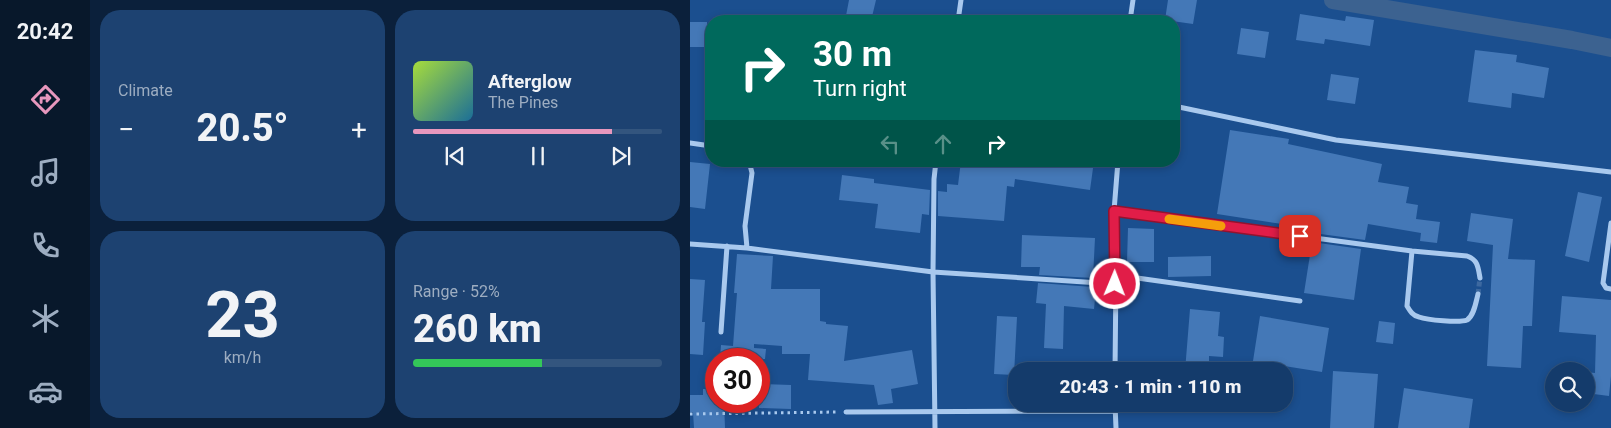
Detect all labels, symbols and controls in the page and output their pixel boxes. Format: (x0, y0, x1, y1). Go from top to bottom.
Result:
text: 20:42 (17, 19, 73, 44)
text: 30 m (813, 34, 892, 75)
icon: right (730, 35, 795, 100)
text: Afterglow (488, 70, 572, 93)
text: Turn right (813, 76, 907, 101)
text: Climate (118, 81, 173, 100)
icon: directions (28, 82, 63, 117)
text: The Pines (488, 93, 558, 112)
text: 20.5° (197, 106, 289, 150)
text: − (118, 113, 134, 146)
text: + (351, 113, 367, 146)
icon: left (876, 130, 904, 158)
icon: ahead (929, 130, 957, 158)
icon: right (982, 130, 1010, 158)
icon: previous (441, 142, 469, 170)
icon: pause (524, 142, 552, 170)
icon: next (607, 142, 635, 170)
icon: music (28, 155, 63, 190)
pin (1279, 215, 1321, 257)
icon: arrive (1286, 222, 1314, 250)
icon: phone (28, 228, 63, 263)
position arrow (1088, 257, 1140, 309)
text: 23 (205, 277, 280, 353)
text: Range · 52% (413, 282, 500, 301)
icon: climate (28, 301, 63, 336)
text: 260 km (413, 307, 542, 351)
text: km/h (224, 348, 261, 367)
speed limit sign: 30 (705, 348, 770, 413)
map controls (1545, 362, 1595, 412)
button: search (1545, 362, 1595, 412)
icon: car (28, 374, 63, 409)
text: 20:43 · 1 min · 110 m (1059, 375, 1242, 398)

